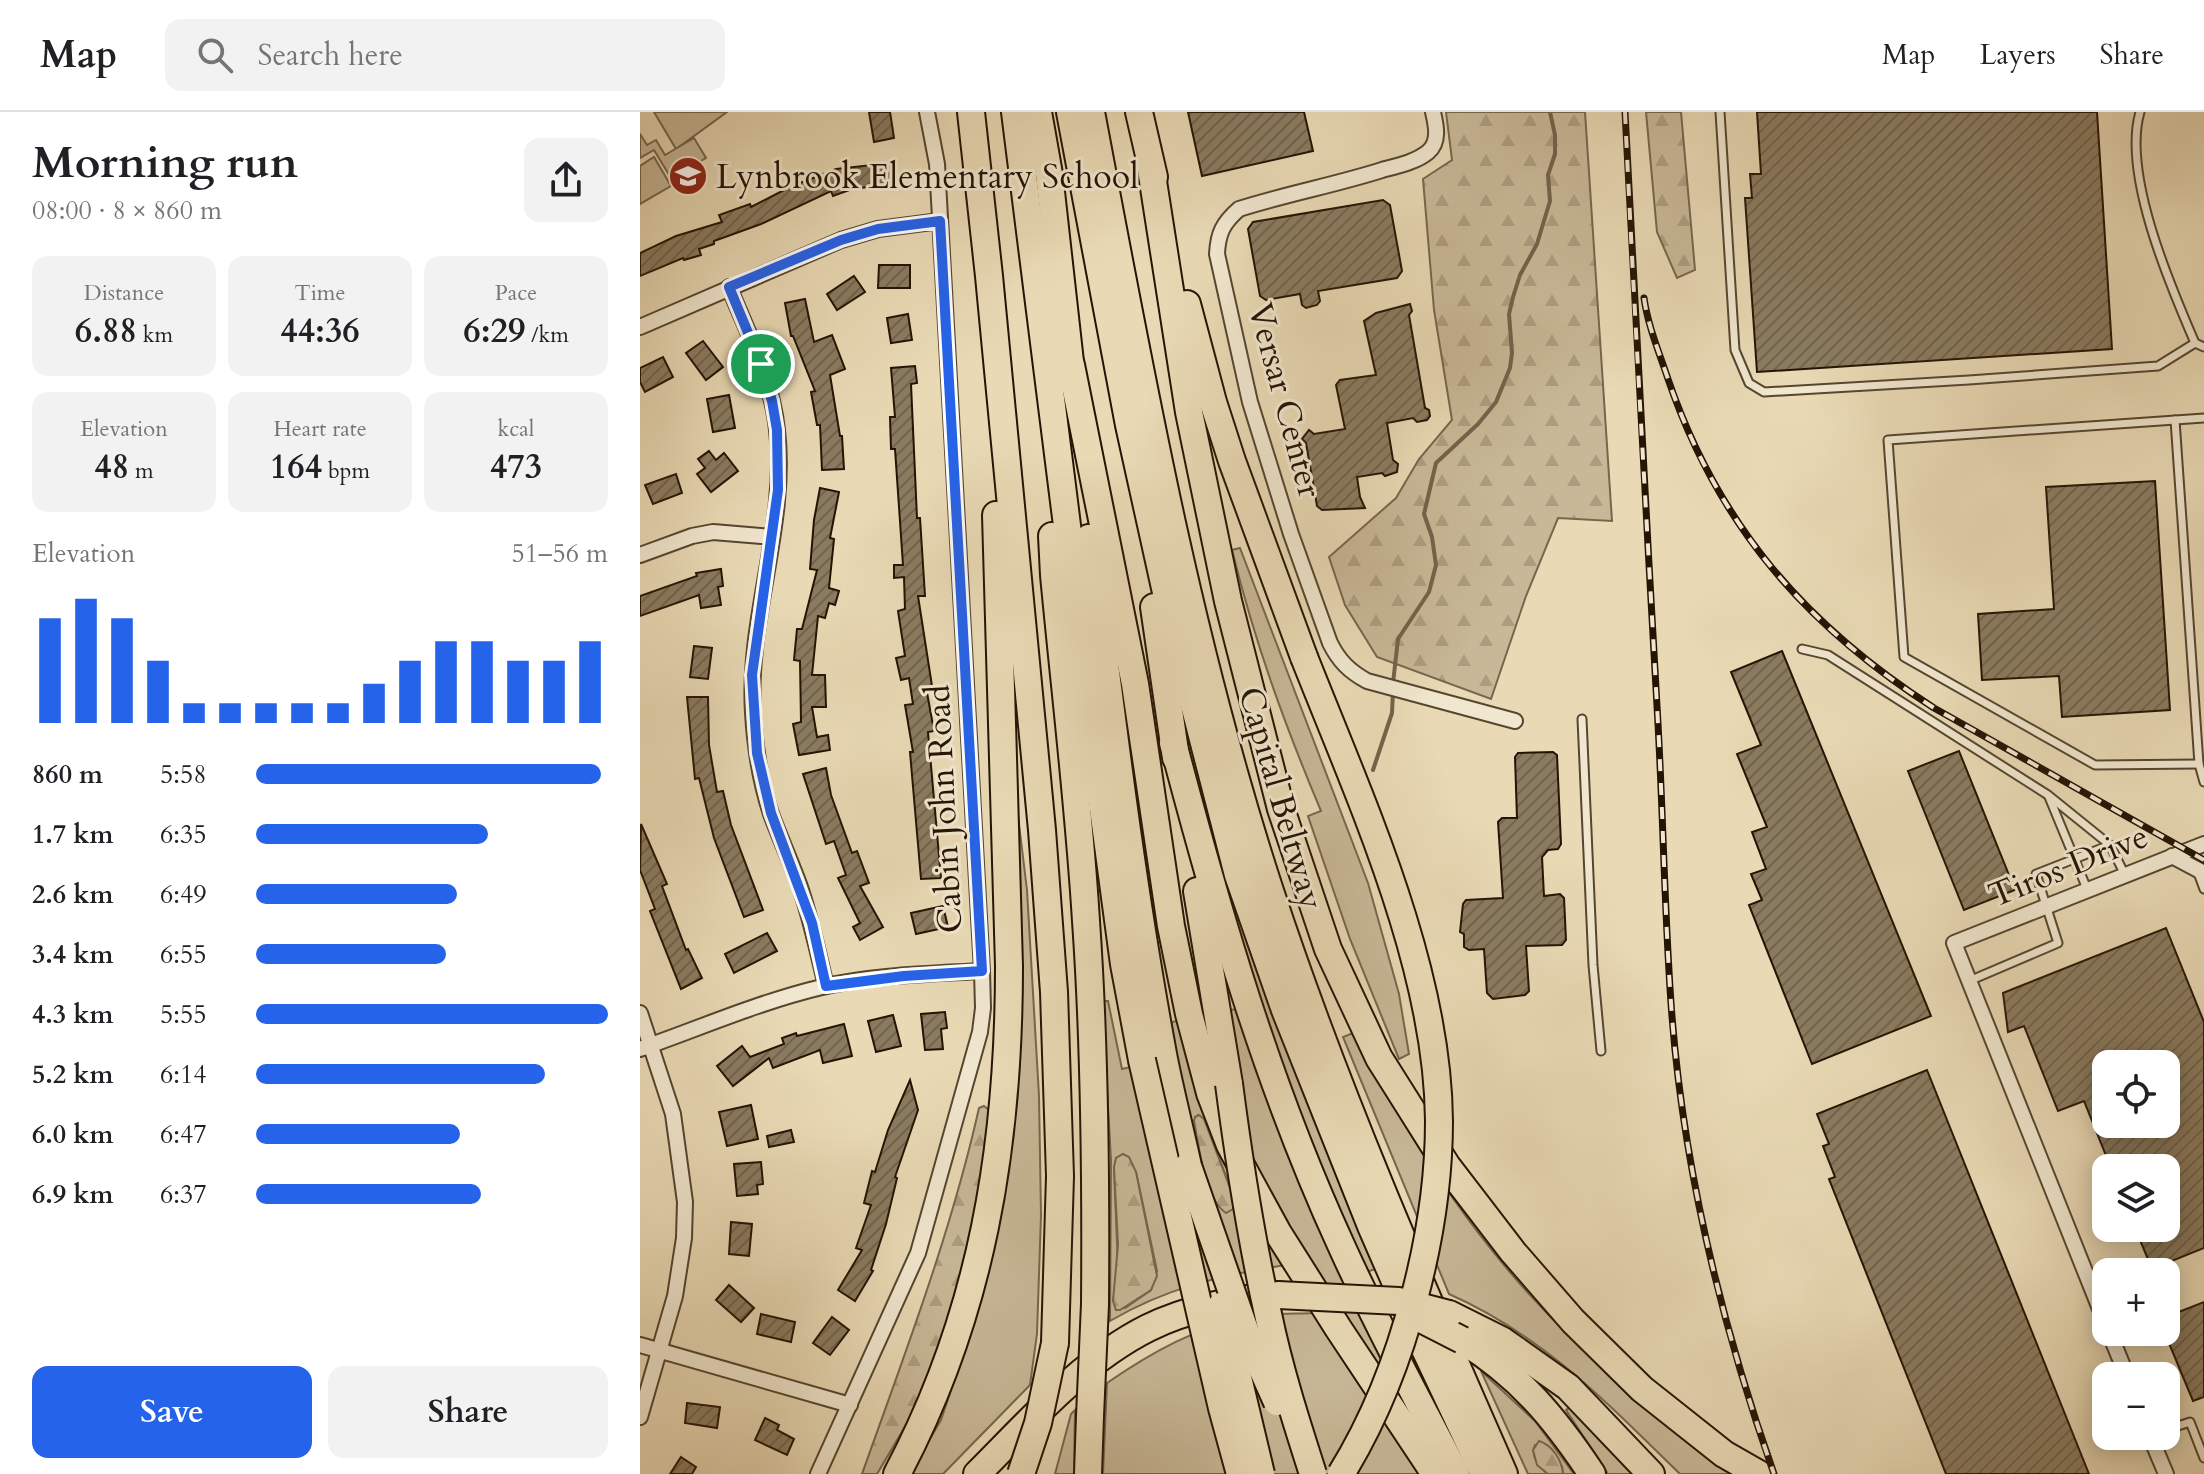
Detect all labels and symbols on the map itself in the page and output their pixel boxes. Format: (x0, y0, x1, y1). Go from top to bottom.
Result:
place label: Lynbrook Elementary School (716, 154, 1139, 200)
school or university icon: Lynbrook Elementary School (667, 155, 709, 197)
street label: Versar Center (1237, 298, 1333, 503)
pin (727, 330, 795, 398)
street label: Capital Beltway (1227, 682, 1335, 915)
street label: Cabin John Road (915, 684, 973, 934)
street label: Tiros Drive (1982, 813, 2155, 919)

